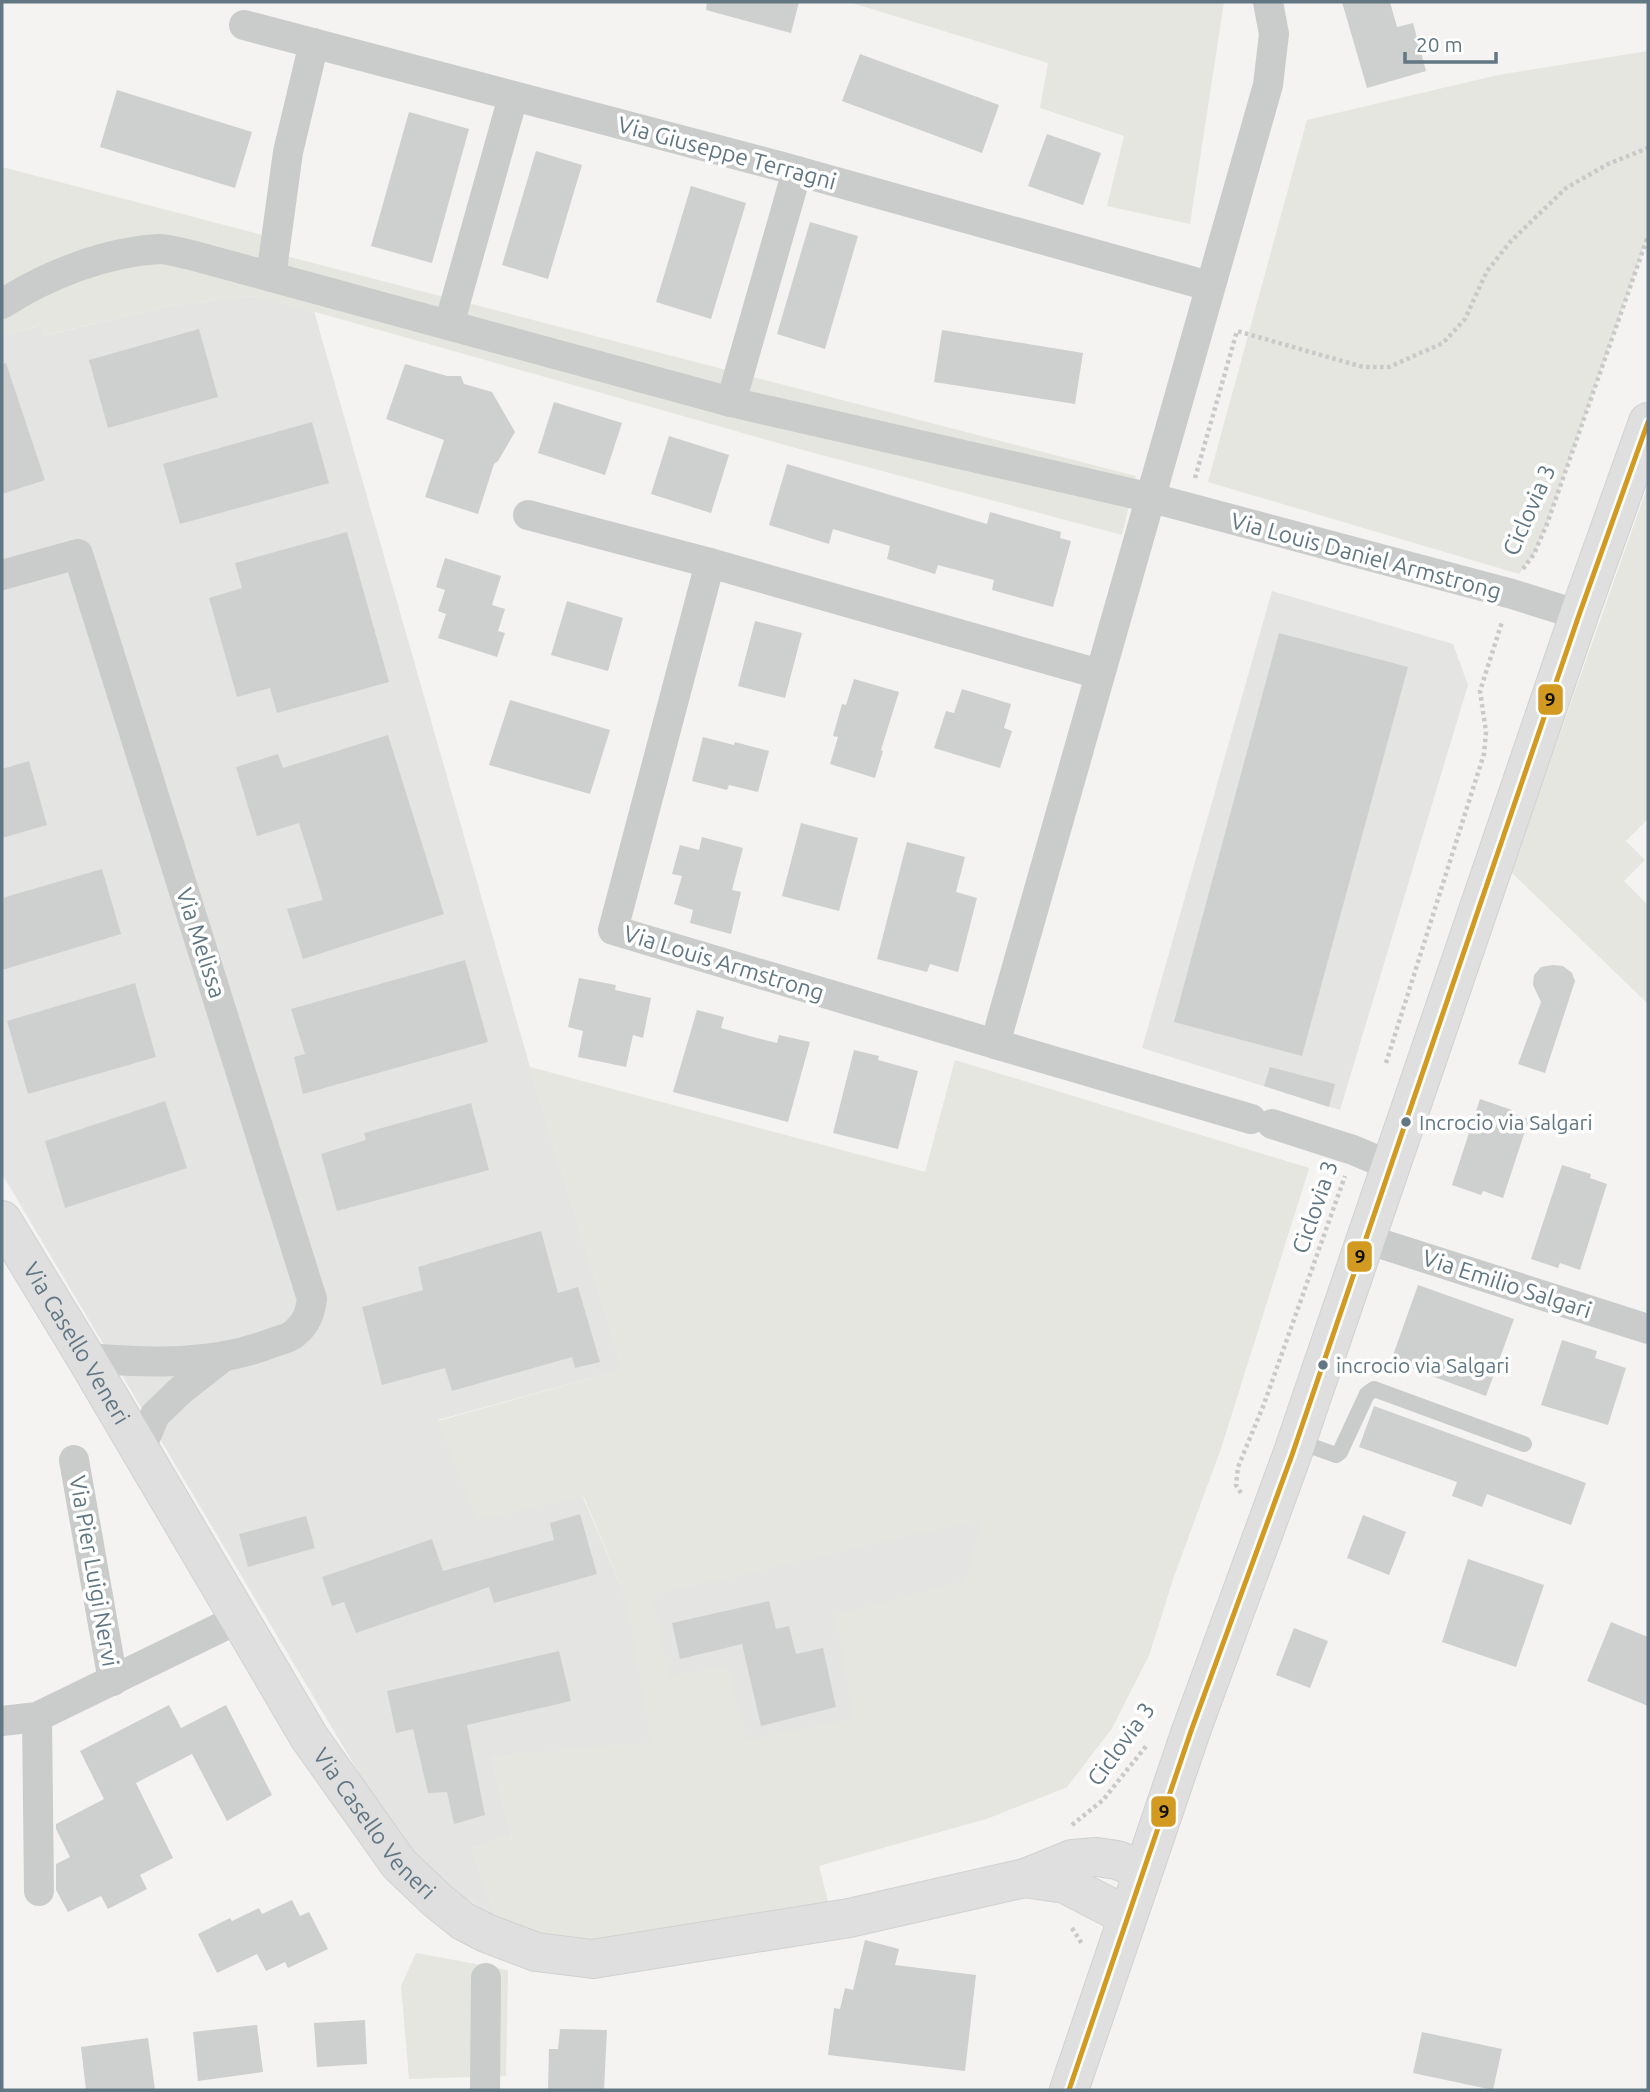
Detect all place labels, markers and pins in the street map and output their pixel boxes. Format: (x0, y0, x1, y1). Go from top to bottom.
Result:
place label: Incrocio via Salgari (1419, 1110, 1593, 1134)
marker: Incrocio via Salgari (1399, 1115, 1413, 1129)
place label: incrocio via Salgari (1336, 1353, 1509, 1377)
marker: incrocio via Salgari (1316, 1358, 1330, 1372)

